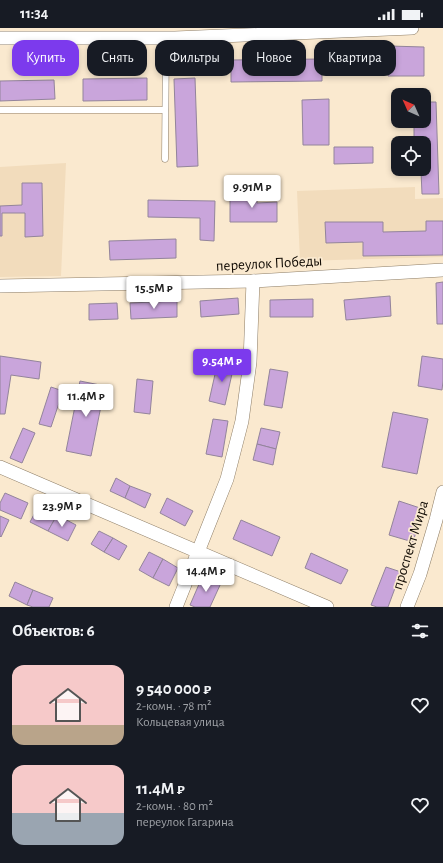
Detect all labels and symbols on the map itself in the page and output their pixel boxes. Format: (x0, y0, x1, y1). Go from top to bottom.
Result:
north arrow (391, 88, 431, 128)
pin: 9.91M ₽ (215, 175, 289, 209)
street label: переулок Победы (215, 253, 323, 274)
pin: 15.5M ₽ (117, 276, 191, 310)
pin: 9.54M ₽ (185, 349, 259, 383)
pin: 11.4M ₽ (49, 384, 123, 418)
pin: 23.9M ₽ (25, 494, 99, 528)
street label: проспект Мира (390, 499, 431, 592)
pin: 14.4M ₽ (169, 559, 243, 593)

